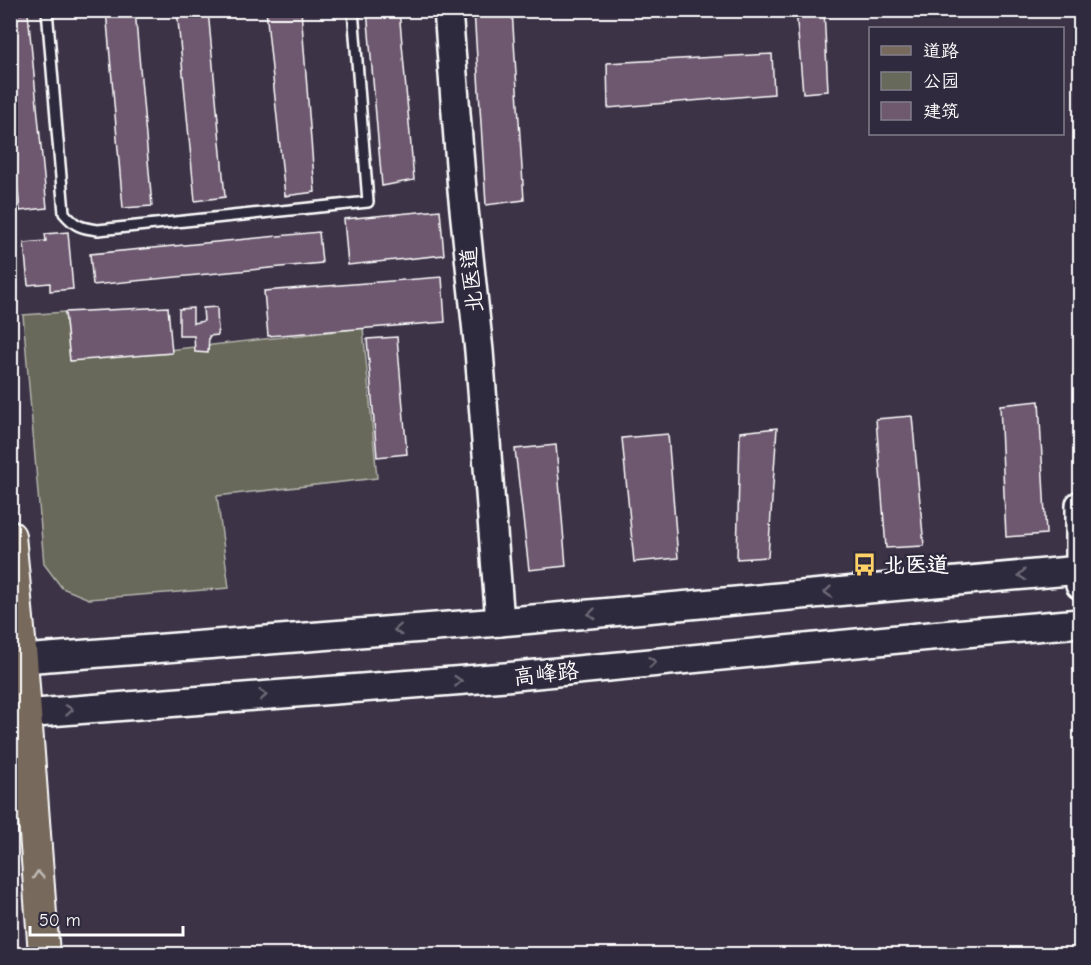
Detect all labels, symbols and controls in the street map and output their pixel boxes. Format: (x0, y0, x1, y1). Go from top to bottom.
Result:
legend (869, 27, 1064, 135)
text: 道路 (923, 41, 959, 62)
text: 公园 (923, 71, 959, 92)
text: 建筑 (923, 101, 959, 122)
street label: 北医道 (456, 246, 488, 314)
bus stop icon: 北医道 (852, 551, 878, 577)
place label: 北医道 (883, 552, 949, 578)
one-way arrow (1018, 568, 1027, 581)
one-way arrow (823, 585, 833, 598)
one-way arrow (587, 607, 597, 620)
one-way arrow (393, 623, 402, 636)
one-way arrow (647, 656, 656, 669)
street label: 高峰路 (512, 658, 580, 690)
one-way arrow (453, 674, 462, 687)
one-way arrow (259, 689, 268, 702)
one-way arrow (64, 704, 73, 717)
one-way arrow (32, 871, 45, 880)
scale bar (30, 899, 183, 937)
text: 50 m (39, 910, 81, 931)

